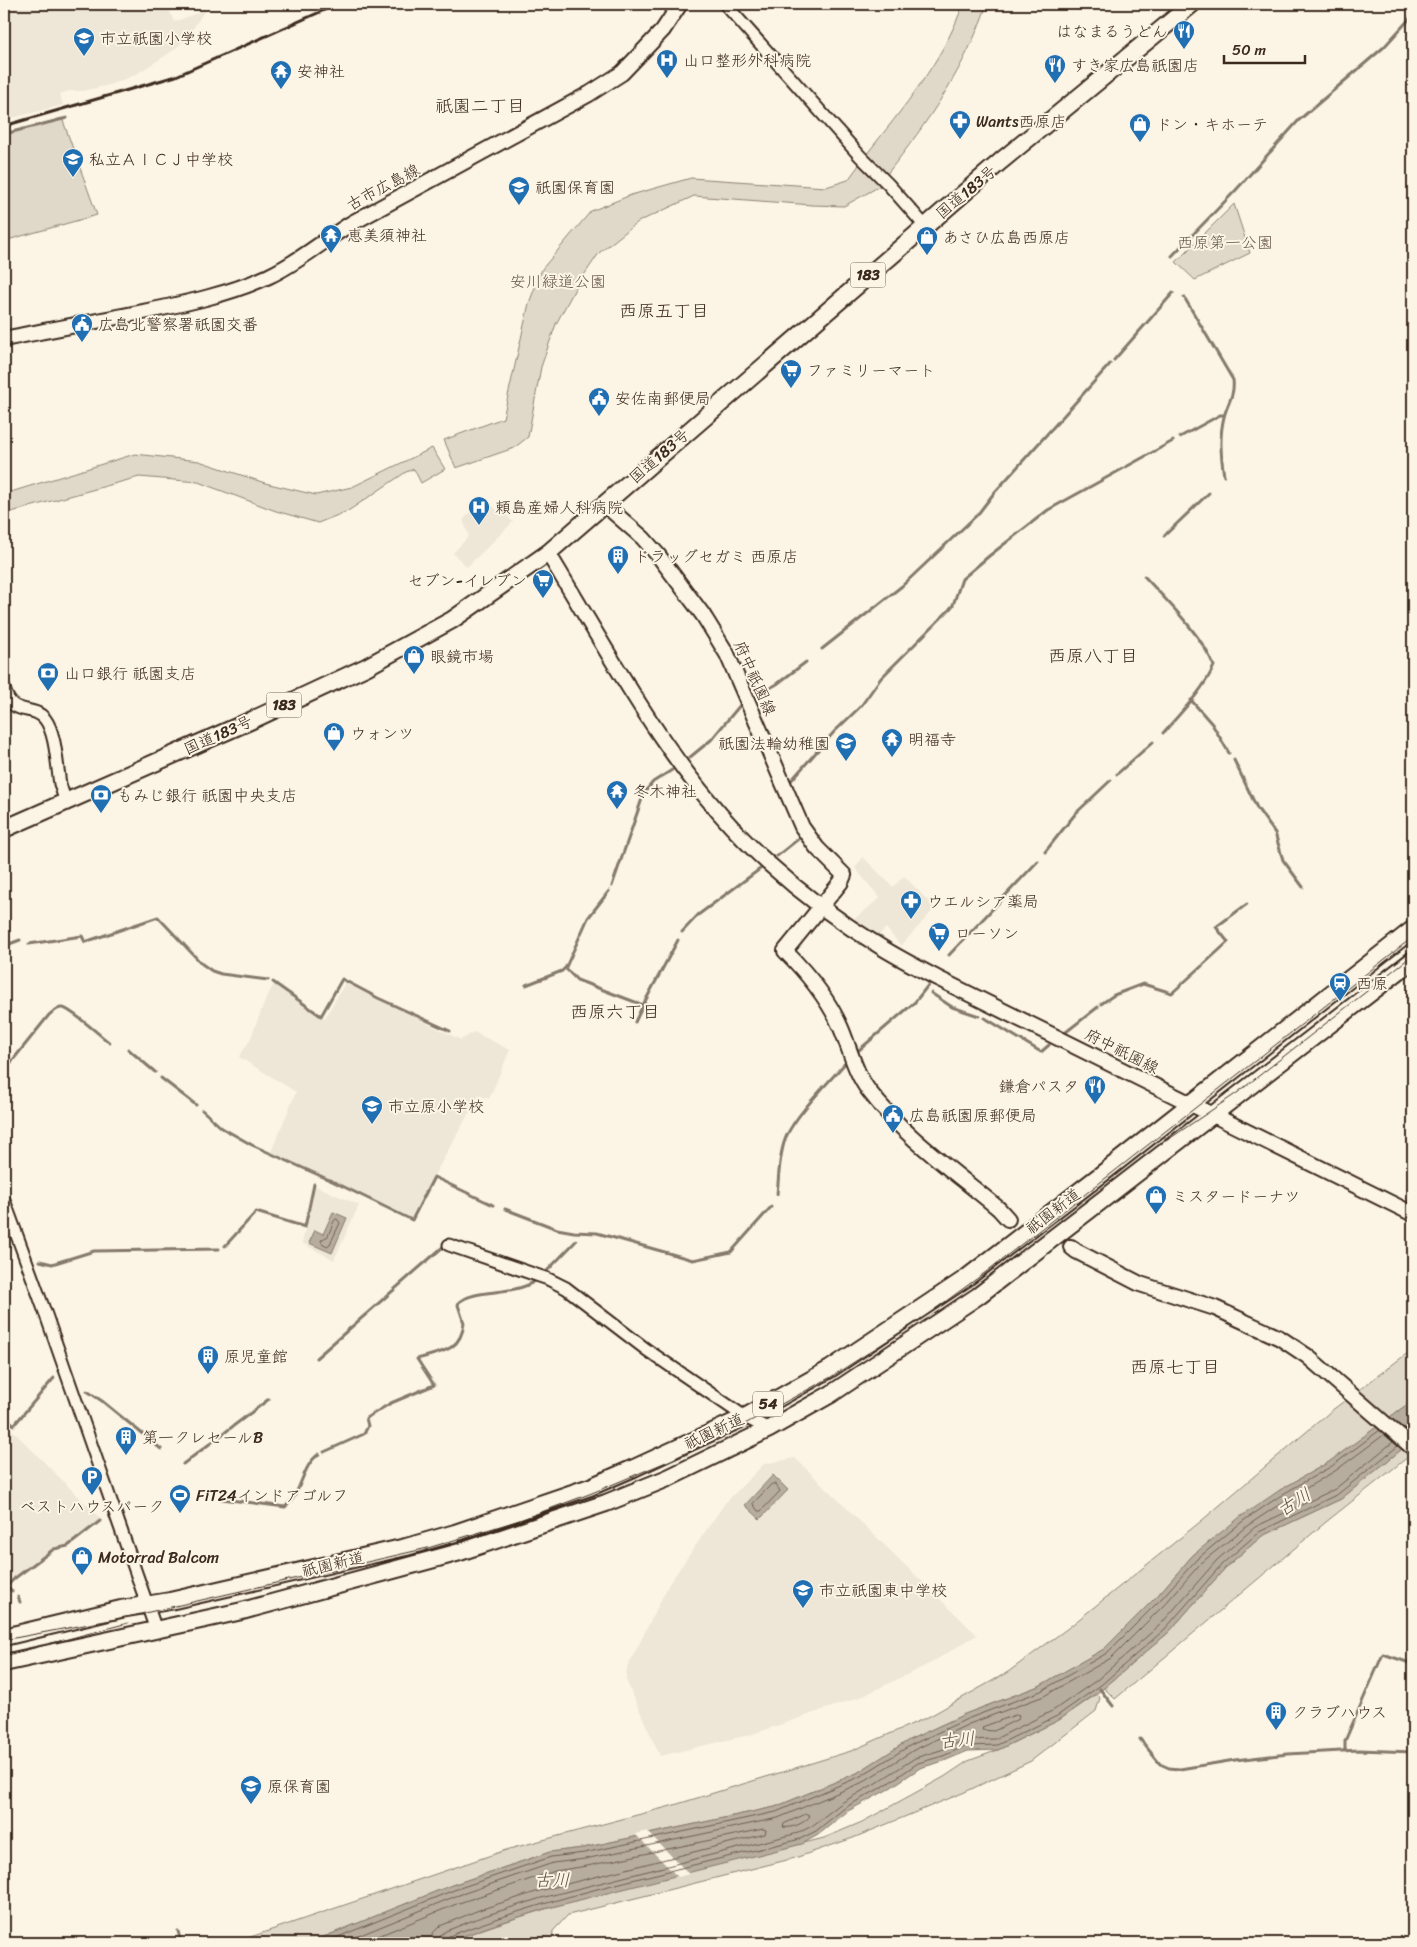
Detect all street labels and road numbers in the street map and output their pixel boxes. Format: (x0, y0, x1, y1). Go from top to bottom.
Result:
street label: 古市広島線 (341, 155, 425, 219)
street label: 国道183号 (929, 157, 1003, 227)
road number: 183 (850, 262, 886, 288)
street label: 国道183号 (622, 421, 696, 491)
street label: 府中祇園線 (725, 636, 785, 720)
road number: 183 (266, 692, 302, 718)
street label: 国道183号 (179, 707, 257, 763)
street label: 府中祇園線 (1080, 1020, 1164, 1082)
street label: 祇園新道 (1019, 1180, 1087, 1242)
road number: 54 (753, 1392, 783, 1416)
street label: 祇園新道 (679, 1404, 749, 1458)
street label: 祇園新道 (299, 1543, 367, 1585)

